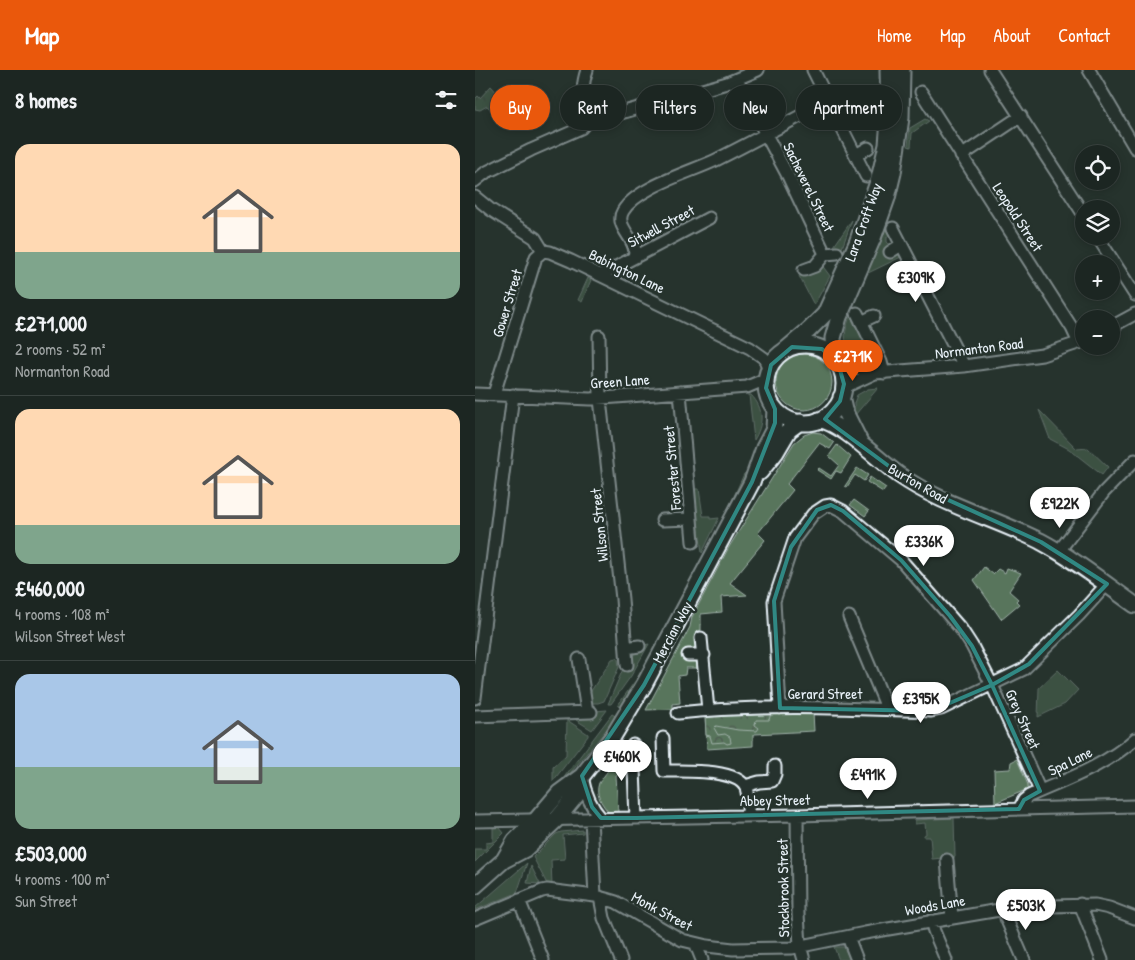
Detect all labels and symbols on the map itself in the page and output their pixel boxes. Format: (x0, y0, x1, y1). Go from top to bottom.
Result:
street label: Sacheverel Street (778, 139, 840, 236)
street label: Leopold Street (988, 178, 1049, 256)
street label: Lara Croft Way (839, 180, 887, 264)
street label: Sitwell Street (624, 199, 699, 252)
street label: Babington Lane (585, 244, 669, 298)
pin: £309K (881, 260, 951, 303)
street label: Gower Street (487, 266, 528, 340)
street label: Normanton Road (934, 332, 1024, 364)
pin: £271K (818, 340, 888, 382)
street label: Green Lane (590, 368, 650, 394)
street label: Forester Street (658, 424, 686, 512)
street label: Burton Road (884, 458, 952, 509)
street label: Wilson Street (585, 486, 613, 563)
pin: £922K (1025, 486, 1095, 529)
pin: £336K (889, 524, 959, 567)
street label: Mercian Way (647, 597, 697, 667)
pin: £395K (886, 682, 956, 724)
street label: Gerard Street (788, 683, 863, 704)
street label: Grey Street (1000, 686, 1046, 753)
pin: £460K (587, 740, 657, 782)
street label: Spa Lane (1044, 741, 1096, 781)
pin: £491K (833, 758, 903, 800)
street label: Abbey Street (740, 789, 811, 811)
street label: Stockbrook Street (772, 838, 794, 938)
street label: Monk Street (628, 886, 697, 936)
pin: £503K (991, 888, 1061, 931)
street label: Woods Lane (903, 889, 967, 921)

